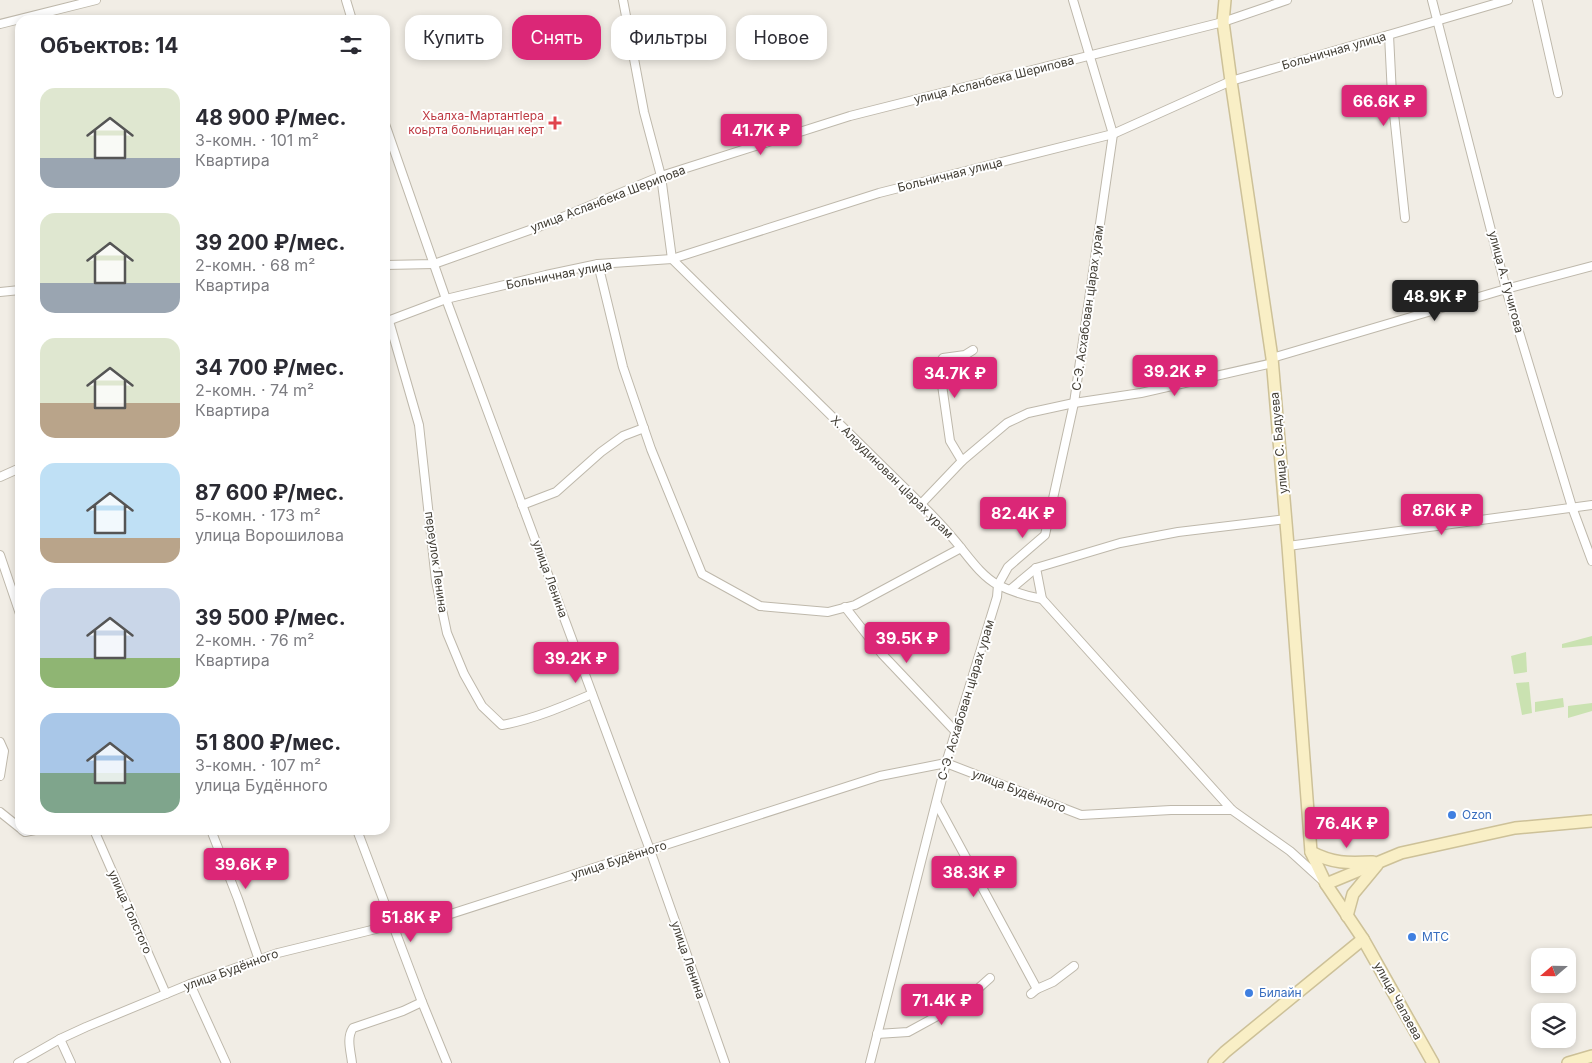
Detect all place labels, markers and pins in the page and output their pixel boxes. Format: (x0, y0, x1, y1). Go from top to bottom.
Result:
pin: 66.6K ₽ (1338, 84, 1430, 127)
place label: Хьалха-МартантIера коьрта больницан керт (408, 108, 544, 137)
pin: 41.7K ₽ (715, 114, 807, 156)
marker: Хьалха-МартантIера коьрта больницан керт (548, 116, 562, 130)
pin: 48.9K ₽ (1389, 280, 1481, 322)
pin: 39.2K ₽ (1129, 354, 1221, 397)
pin: 34.7K ₽ (909, 356, 1001, 399)
pin: 87.6K ₽ (1396, 494, 1488, 536)
pin: 82.4K ₽ (977, 496, 1069, 539)
pin: 39.5K ₽ (861, 622, 953, 664)
pin: 39.2K ₽ (530, 642, 622, 684)
pin: 76.4K ₽ (1301, 806, 1393, 849)
place label: Ozon (1462, 807, 1492, 822)
marker: Ozon (1446, 809, 1458, 821)
pin: 39.6K ₽ (200, 848, 292, 890)
pin: 38.3K ₽ (928, 856, 1020, 898)
pin: 51.8K ₽ (365, 900, 457, 943)
place label: МТС (1422, 929, 1449, 944)
marker: МТС (1406, 931, 1418, 943)
pin: 71.4K ₽ (896, 984, 988, 1026)
place label: Билайн (1259, 985, 1302, 1000)
marker: Билайн (1243, 987, 1255, 999)

